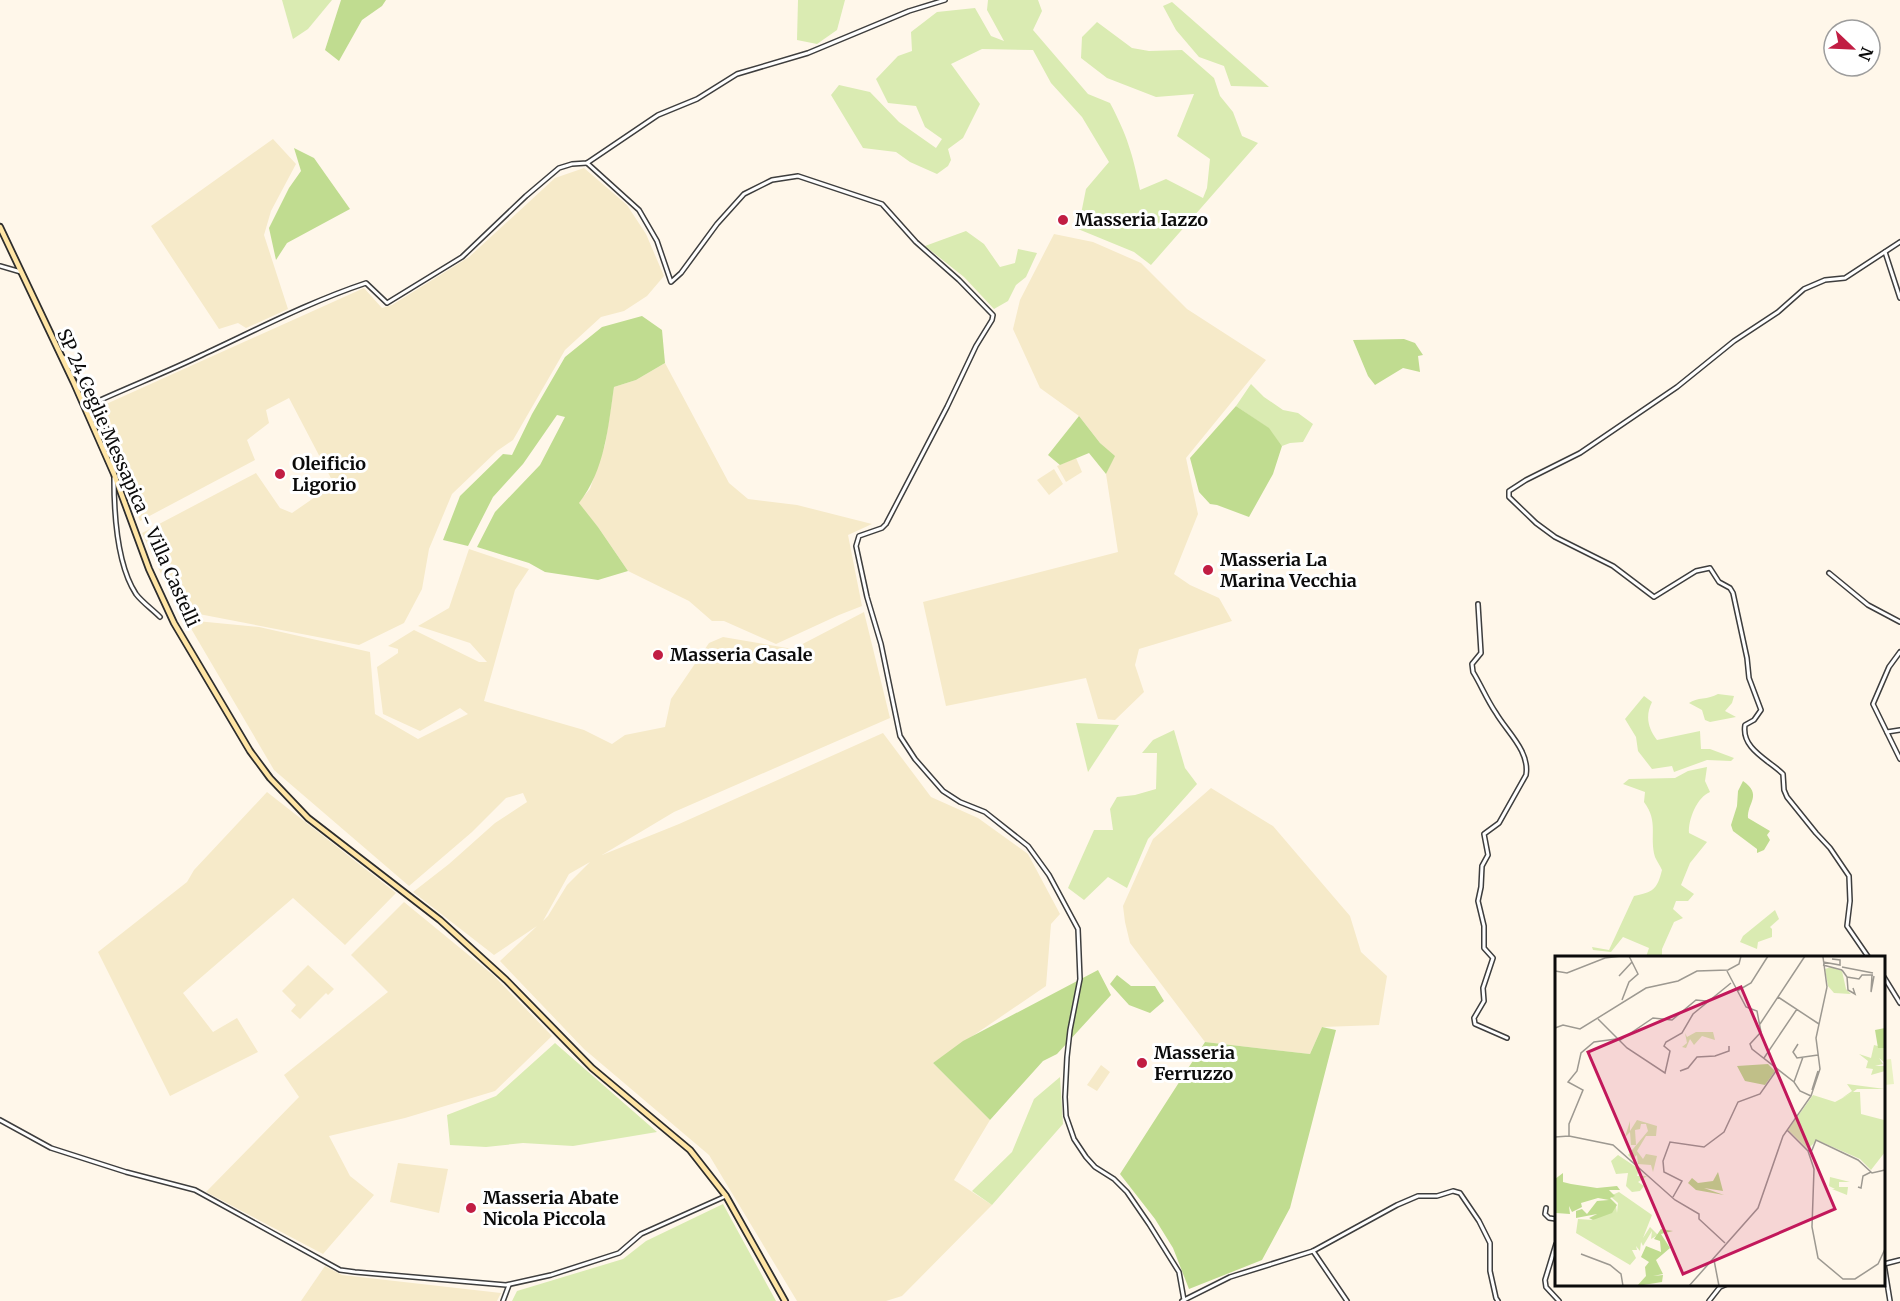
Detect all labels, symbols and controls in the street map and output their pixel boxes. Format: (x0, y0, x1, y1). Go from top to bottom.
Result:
north arrow (1822, 18, 1882, 78)
text: N (1854, 44, 1877, 64)
place label: Masseria Iazzo (1075, 208, 1208, 231)
marker: Masseria Iazzo (1056, 213, 1070, 227)
street label: SP 24 Ceglie Messapica - Villa Castelli (52, 325, 205, 631)
place label: Oleificio Ligorio (292, 452, 366, 496)
marker: Oleificio Ligorio (273, 467, 287, 481)
place label: Masseria La Marina Vecchia (1220, 548, 1357, 592)
marker: Masseria La Marina Vecchia (1201, 563, 1215, 577)
place label: Masseria Casale (670, 643, 813, 666)
marker: Masseria Casale (651, 648, 665, 662)
inset map (1555, 956, 1885, 1286)
place label: Masseria Ferruzzo (1154, 1041, 1235, 1085)
marker: Masseria Ferruzzo (1135, 1056, 1149, 1070)
place label: Masseria Abate Nicola Piccola (483, 1186, 619, 1230)
marker: Masseria Abate Nicola Piccola (464, 1201, 478, 1215)

